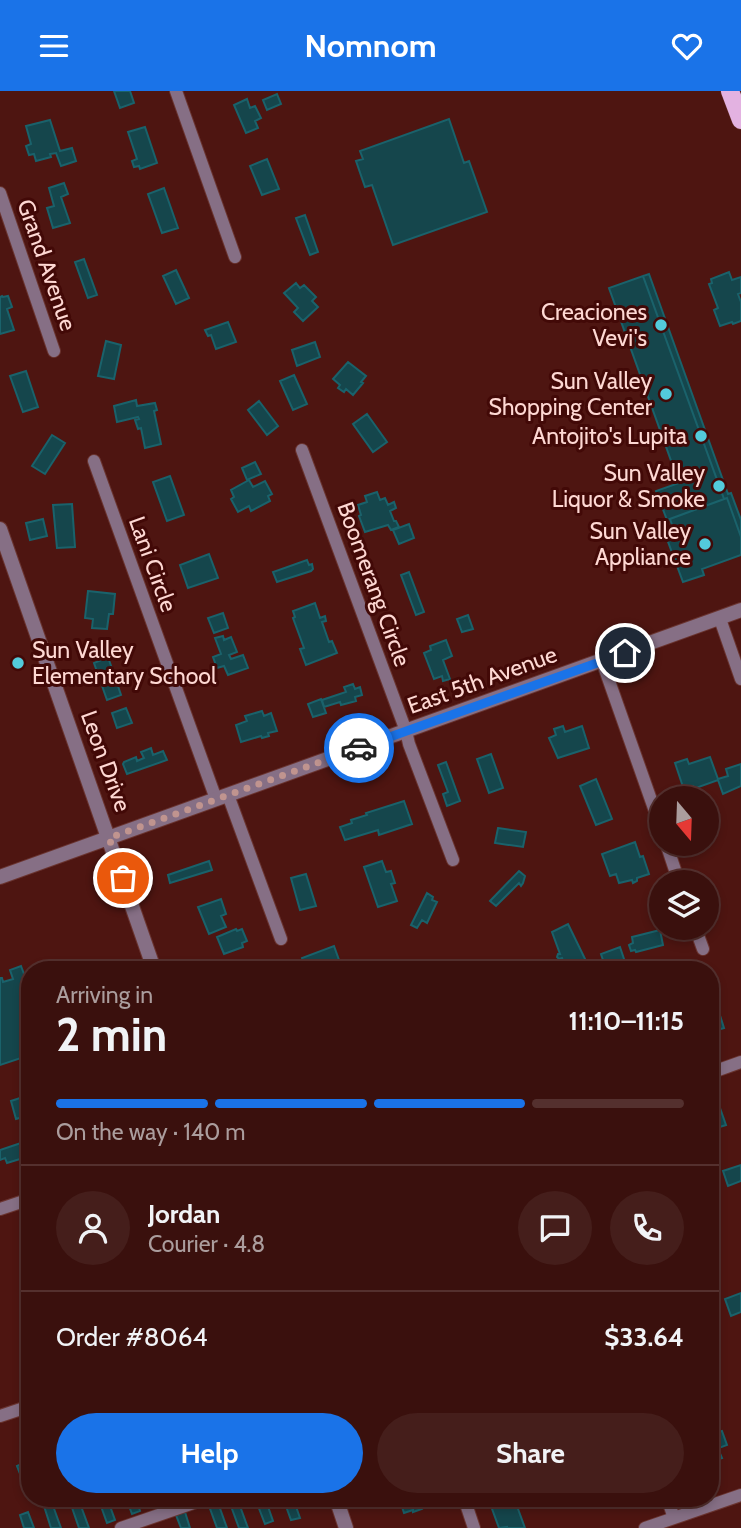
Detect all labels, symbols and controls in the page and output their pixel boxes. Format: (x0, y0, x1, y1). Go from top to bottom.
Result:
text: Nomnom (305, 26, 436, 65)
icon: menu (35, 27, 73, 65)
icon: heart (668, 27, 706, 65)
street label: Grand Avenue (11, 196, 83, 335)
place label: Creaciones Vevi's (541, 298, 647, 352)
marker: Creaciones Vevi's (653, 317, 669, 333)
place label: Sun Valley Shopping Center (489, 367, 653, 421)
marker: Sun Valley Shopping Center (658, 386, 674, 402)
place label: Antojito's Lupita (532, 422, 687, 450)
marker: Antojito's Lupita (693, 428, 709, 444)
place label: Sun Valley Liquor & Smoke (552, 459, 705, 513)
marker: Sun Valley Liquor & Smoke (711, 478, 727, 494)
street label: Boomerang Circle (331, 498, 417, 670)
street label: Lani Circle (123, 512, 183, 616)
place label: Sun Valley Appliance (589, 517, 691, 571)
marker: Sun Valley Appliance (697, 536, 713, 552)
pin (595, 623, 655, 683)
icon: home (606, 634, 644, 672)
place label: Sun Valley Elementary School (32, 636, 217, 690)
street label: East 5th Avenue (403, 640, 561, 720)
marker: Sun Valley Elementary School (10, 655, 26, 671)
street label: Leon Drive (75, 707, 137, 815)
courier (324, 713, 394, 783)
icon: car (340, 729, 378, 767)
north arrow (649, 786, 719, 856)
map controls (649, 786, 719, 940)
pin (93, 848, 153, 908)
icon: bag (104, 859, 142, 897)
button: layers (649, 870, 719, 940)
text: Arriving in (56, 981, 153, 1009)
text: 11:10–11:15 (569, 1005, 684, 1037)
text: 2 min (56, 1007, 167, 1063)
text: On the way · 140 m (56, 1118, 246, 1146)
button: person (56, 1191, 130, 1265)
button: chat (518, 1191, 592, 1265)
button: phone (610, 1191, 684, 1265)
text: Jordan (148, 1198, 220, 1230)
text: Courier · 4.8 (148, 1230, 265, 1258)
text: Order #8064 (56, 1321, 208, 1353)
text: $33.64 (604, 1321, 684, 1353)
button: Help (56, 1413, 363, 1493)
button: Share (377, 1413, 684, 1493)

